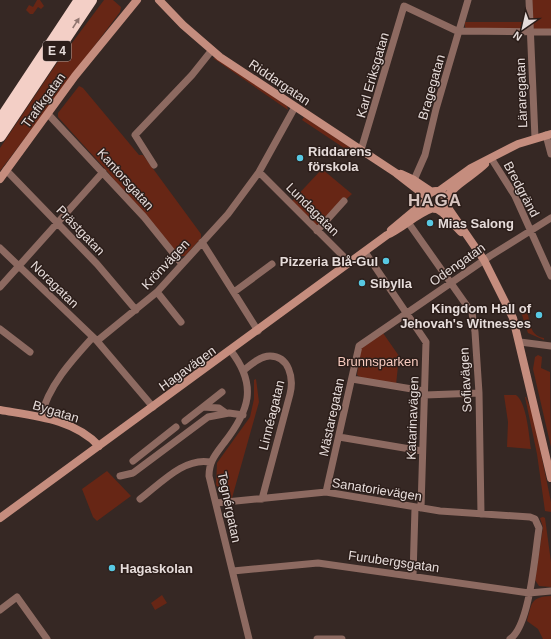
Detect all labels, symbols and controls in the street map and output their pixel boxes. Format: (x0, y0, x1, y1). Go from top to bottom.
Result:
north arrow (503, 8, 543, 48)
one-way arrow (72, 18, 80, 28)
text: N (511, 29, 524, 43)
street label: Karl Eriksgatan (353, 31, 392, 120)
road number: E 4 (43, 41, 71, 61)
street label: Bragegatan (415, 53, 448, 122)
street label: Riddargatan (246, 56, 313, 108)
street label: Läraregatan (513, 58, 530, 128)
street label: Trafikgatan (18, 70, 68, 131)
place label: Riddarens förskola (308, 144, 372, 174)
street label: Kantorsgatan (94, 146, 157, 213)
marker: Riddarens förskola (295, 153, 305, 163)
street label: Bredgränd (501, 159, 542, 220)
street label: Lundagatan (283, 180, 342, 239)
district label: HAGA (408, 191, 462, 210)
street label: Prästgatan (53, 203, 108, 258)
place label: Mias Salong (438, 216, 514, 231)
marker: Mias Salong (425, 218, 435, 228)
street label: Krönvägen (138, 236, 192, 292)
street label: Odengatan (427, 240, 488, 289)
place label: Pizzeria Blå-Gul (280, 254, 378, 269)
marker: Pizzeria Blå-Gul (381, 256, 391, 266)
street label: Noragatan (28, 258, 82, 311)
place label: Sibylla (370, 276, 413, 291)
marker: Sibylla (357, 278, 367, 288)
place label: Kingdom Hall of Jehovah's Witnesses (400, 301, 532, 331)
marker: Kingdom Hall of Jehovah's Witnesses (534, 310, 544, 320)
street label: Hagavägen (156, 343, 219, 394)
street label: Sofiavägen (456, 347, 475, 413)
park label: Brunnsparken (338, 354, 418, 369)
street label: Katarinavägen (404, 376, 421, 460)
street label: Mästaregatan (316, 377, 347, 458)
street label: Linnéagatan (256, 379, 287, 452)
street label: Bygatan (31, 397, 81, 426)
street label: Tegnérgatan (215, 470, 244, 544)
street label: Sanatorievägen (331, 475, 423, 504)
street label: Furubergsgatan (347, 548, 440, 575)
place label: Hagaskolan (120, 561, 193, 576)
marker: Hagaskolan (107, 563, 117, 573)

